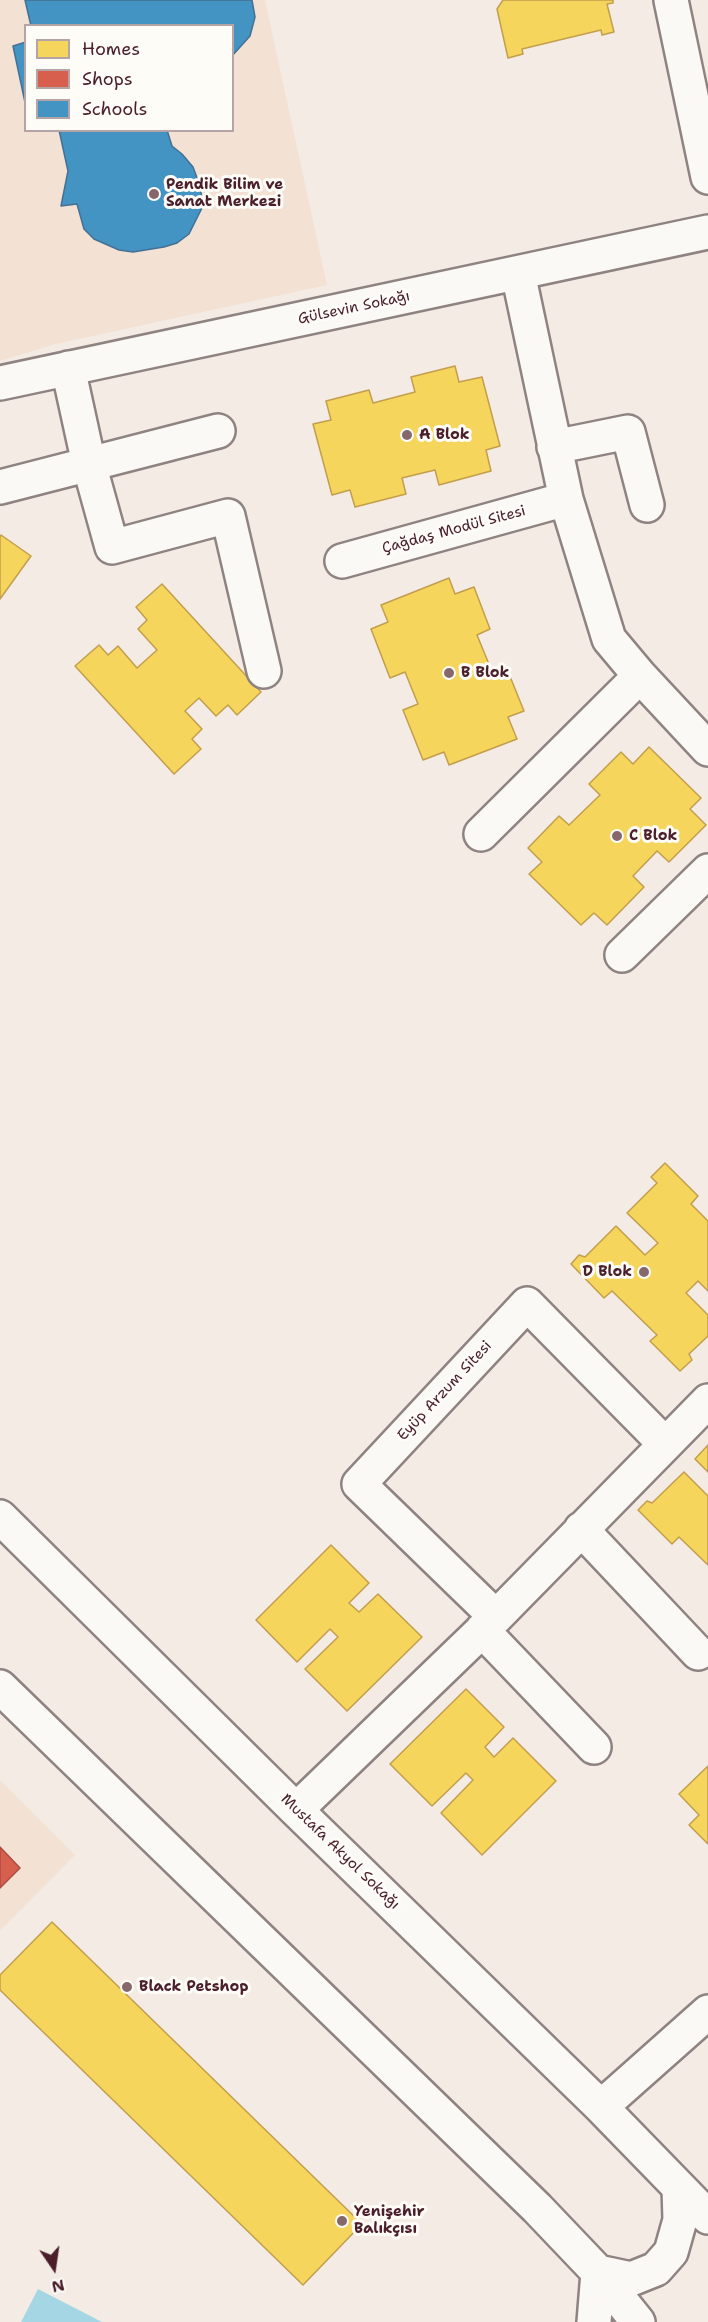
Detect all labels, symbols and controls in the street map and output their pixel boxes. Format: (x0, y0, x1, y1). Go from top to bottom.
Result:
legend (24, 24, 234, 132)
text: Homes (82, 37, 140, 61)
text: Shops (82, 67, 133, 91)
text: Schools (82, 97, 148, 121)
place label: Pendik Bilim ve Sanat Merkezi (166, 176, 283, 211)
marker: Pendik Bilim ve Sanat Merkezi (147, 187, 161, 201)
street label: Gülsevin Sokağı (296, 287, 412, 329)
place label: A Blok (419, 426, 469, 444)
marker: A Blok (400, 428, 414, 442)
street label: Çağdaş Modül Sitesi (380, 502, 528, 558)
place label: B Blok (461, 664, 509, 682)
marker: B Blok (442, 666, 456, 680)
place label: C Blok (629, 827, 677, 845)
marker: C Blok (610, 829, 624, 843)
place label: D Blok (582, 1263, 632, 1281)
marker: D Blok (637, 1265, 651, 1279)
street label: Eyüp Arzum Sitesi (394, 1337, 496, 1445)
street label: Mustafa Akyol Sokağı (277, 1790, 403, 1914)
place label: Black Petshop (139, 1978, 248, 1996)
marker: Black Petshop (120, 1980, 134, 1994)
place label: Yenişehir Balıkçısı (354, 2203, 425, 2238)
marker: Yenişehir Balıkçısı (335, 2214, 349, 2228)
north arrow (24, 2238, 84, 2298)
text: N (50, 2274, 67, 2298)

